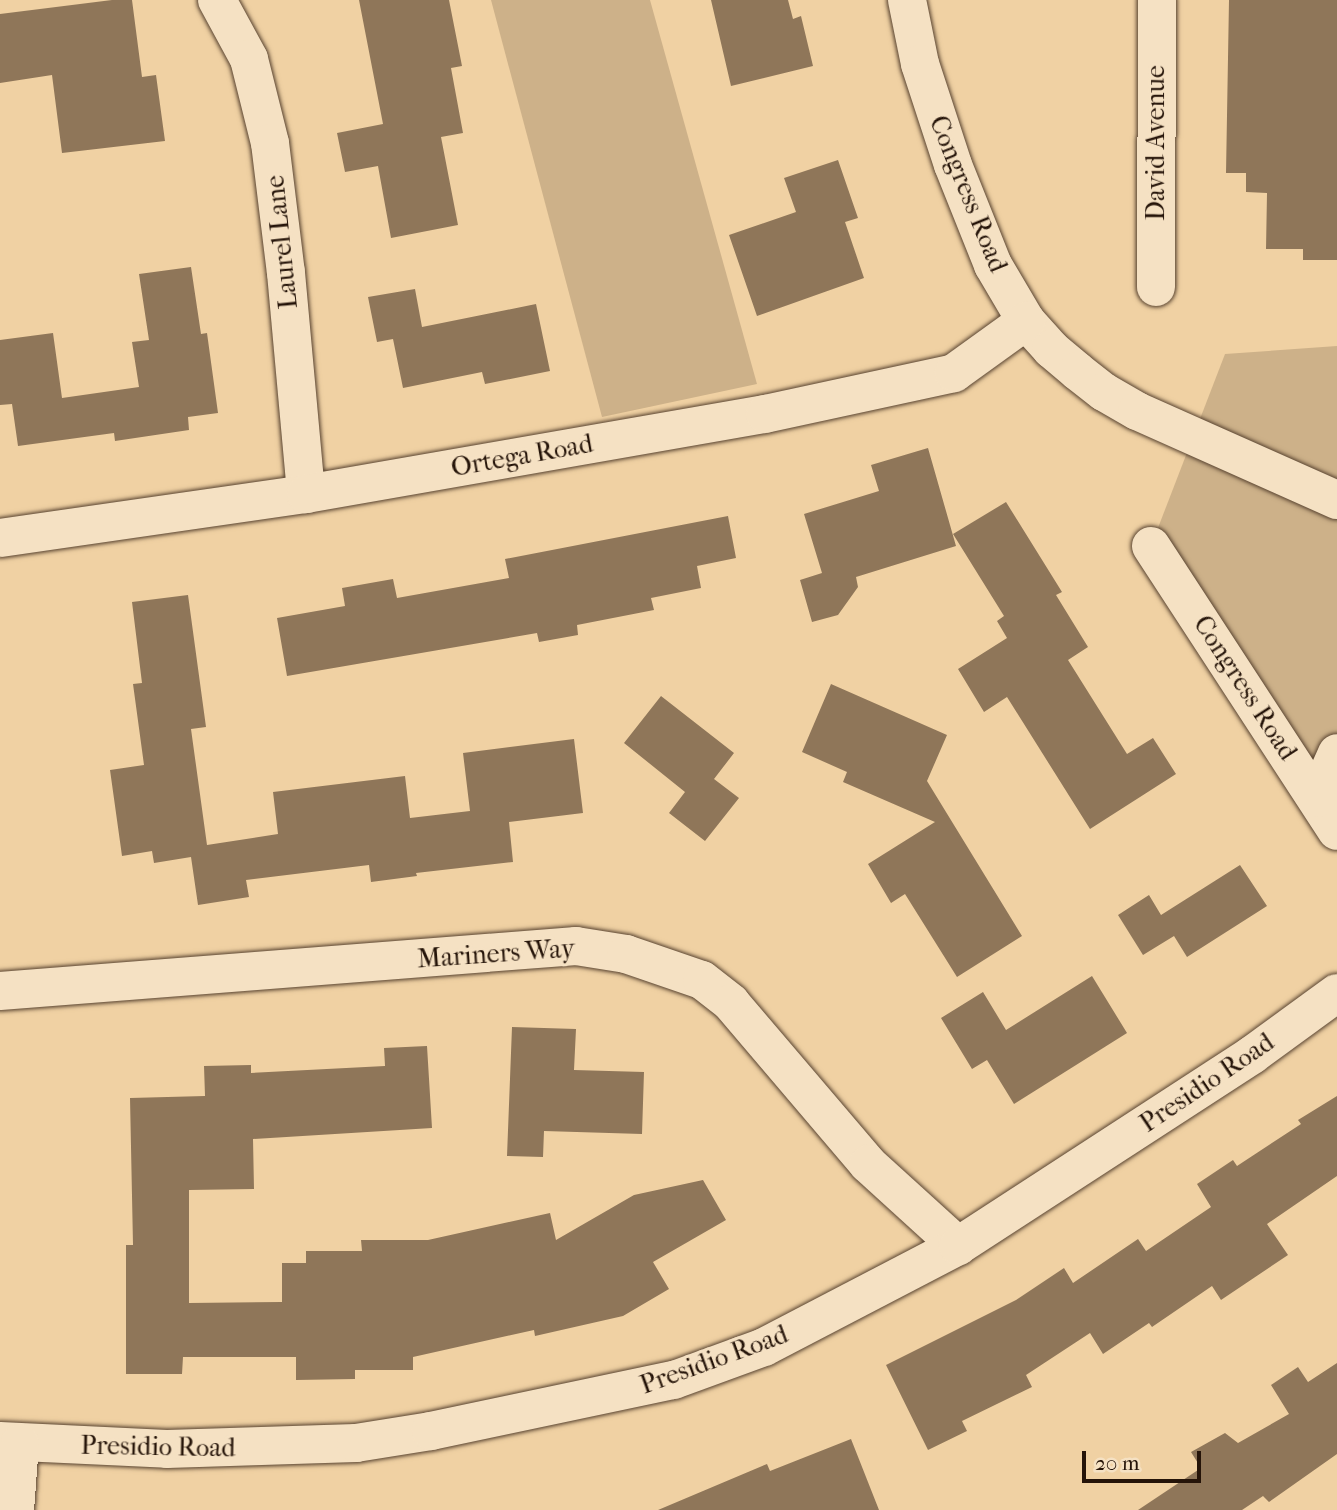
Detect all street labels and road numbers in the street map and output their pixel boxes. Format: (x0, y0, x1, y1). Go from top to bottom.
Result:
street label: David Avenue (1140, 65, 1172, 221)
street label: Congress Road (922, 111, 1014, 277)
street label: Laurel Lane (259, 174, 305, 310)
street label: Ortega Road (449, 428, 595, 484)
street label: Congress Road (1187, 610, 1303, 766)
street label: Mariners Way (416, 933, 576, 975)
street label: Presidio Road (1134, 1027, 1280, 1139)
street label: Presidio Road (636, 1319, 792, 1401)
street label: Presidio Road (80, 1430, 236, 1464)

